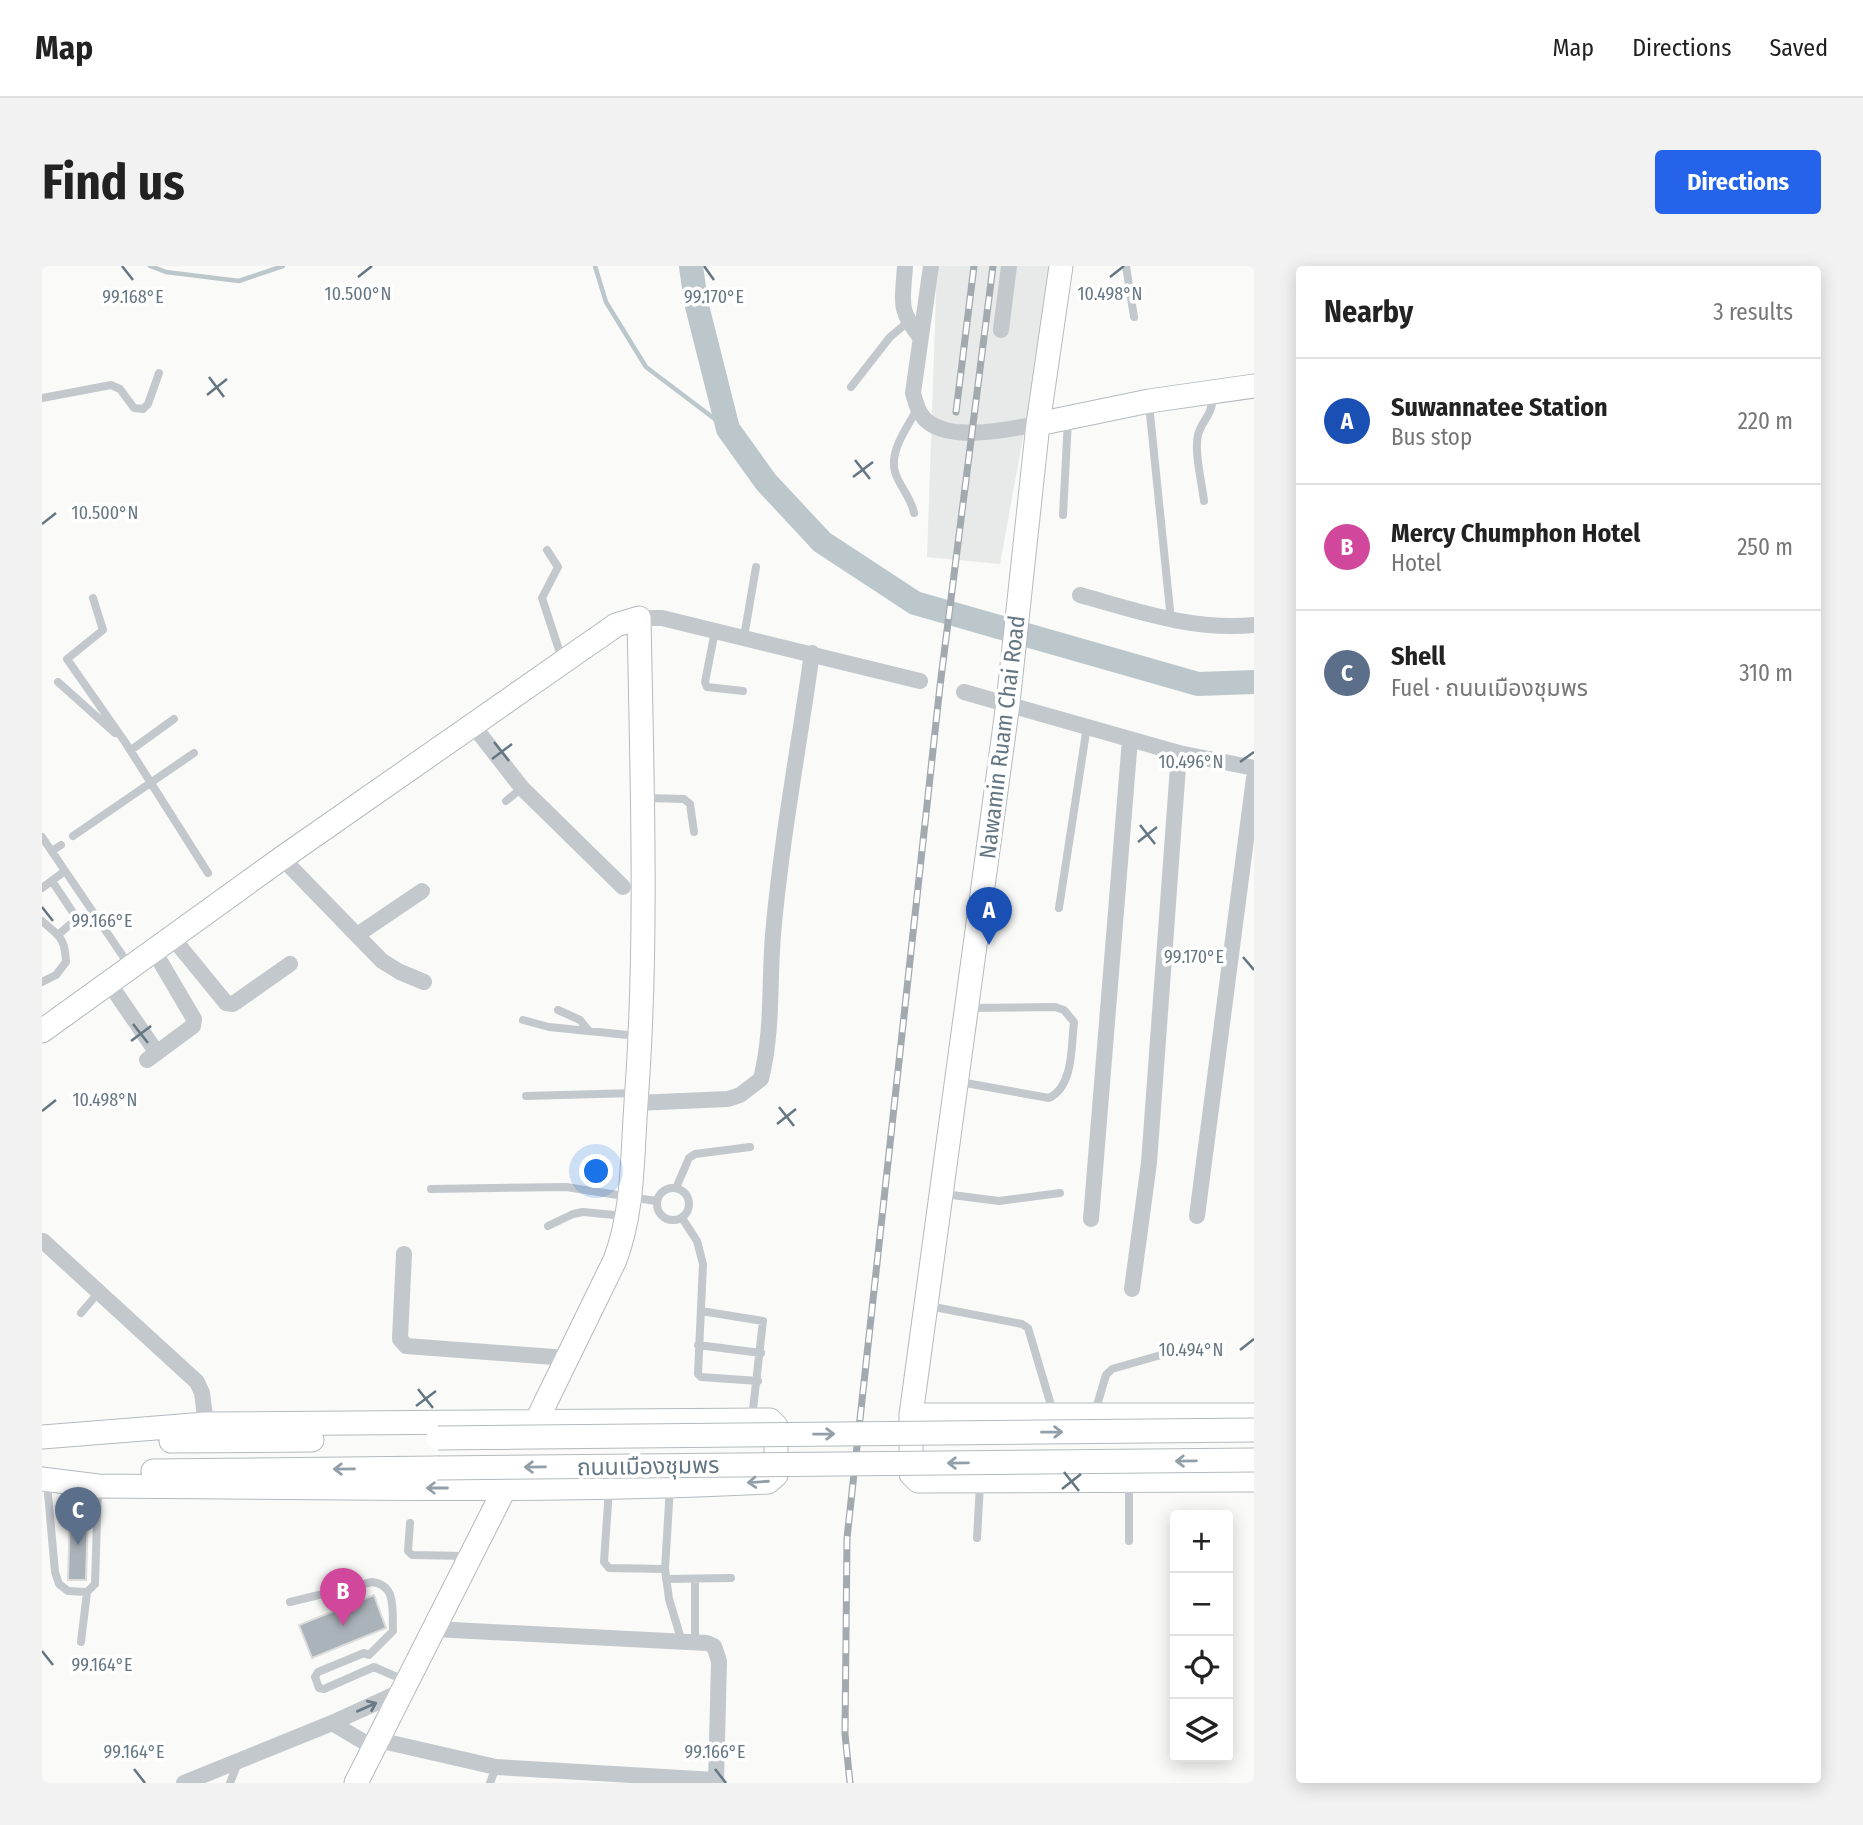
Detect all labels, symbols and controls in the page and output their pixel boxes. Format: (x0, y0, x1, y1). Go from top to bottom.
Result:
text: Map (35, 28, 93, 68)
text: Map (1553, 34, 1594, 62)
text: Directions (1632, 34, 1731, 62)
text: Saved (1769, 34, 1828, 62)
button: Directions (1655, 150, 1821, 214)
text: Find us (42, 153, 185, 212)
text: 10.500°N (325, 283, 391, 305)
text: 10.498°N (1077, 283, 1143, 305)
text: 99.168°E (102, 286, 164, 308)
text: 99.170°E (684, 286, 744, 308)
text: Nearby (1324, 294, 1413, 330)
text: 3 results (1713, 298, 1793, 326)
text: Suwannatee Station (1391, 392, 1608, 423)
text: A (1341, 407, 1353, 435)
text: 220 m (1738, 407, 1793, 435)
text: Bus stop (1391, 423, 1472, 451)
text: 10.500°N (72, 502, 138, 524)
text: Mercy Chumphon Hotel (1391, 518, 1640, 549)
text: B (1341, 533, 1353, 561)
text: 250 m (1737, 533, 1793, 561)
text: Hotel (1391, 549, 1442, 577)
street label: Nawamin Ruam Chai Road (973, 614, 1031, 860)
text: Shell (1391, 641, 1446, 672)
text: C (1341, 659, 1353, 687)
text: 310 m (1739, 659, 1793, 687)
text: Fuel · ถนนเมืองชุมพร (1391, 674, 1588, 702)
text: 10.496°N (1159, 751, 1223, 773)
pin: A (966, 887, 1012, 945)
text: 99.166°E (71, 910, 133, 932)
text: 99.170°E (1164, 946, 1224, 968)
text: 10.498°N (72, 1089, 138, 1111)
your location (579, 1154, 613, 1188)
text: 10.494°N (1159, 1339, 1223, 1361)
one-way arrow (1040, 1425, 1063, 1439)
one-way arrow (813, 1428, 836, 1441)
street label: ถนนเมืองชุมพร (577, 1451, 719, 1481)
one-way arrow (1175, 1454, 1198, 1467)
one-way arrow (947, 1456, 970, 1470)
one-way arrow (524, 1460, 547, 1474)
one-way arrow (333, 1462, 356, 1476)
one-way arrow (747, 1476, 769, 1489)
one-way arrow (426, 1481, 449, 1495)
pin: C (55, 1487, 101, 1545)
map controls (1170, 1510, 1233, 1762)
button: + (1170, 1510, 1233, 1573)
pin: B (320, 1568, 366, 1626)
button: − (1170, 1573, 1233, 1636)
button: locate (1170, 1636, 1233, 1699)
text: 99.164°E (71, 1654, 133, 1676)
button: layers (1170, 1699, 1233, 1762)
one-way arrow (356, 1700, 377, 1714)
text: 99.164°E (103, 1741, 165, 1763)
text: 99.166°E (684, 1741, 746, 1763)

